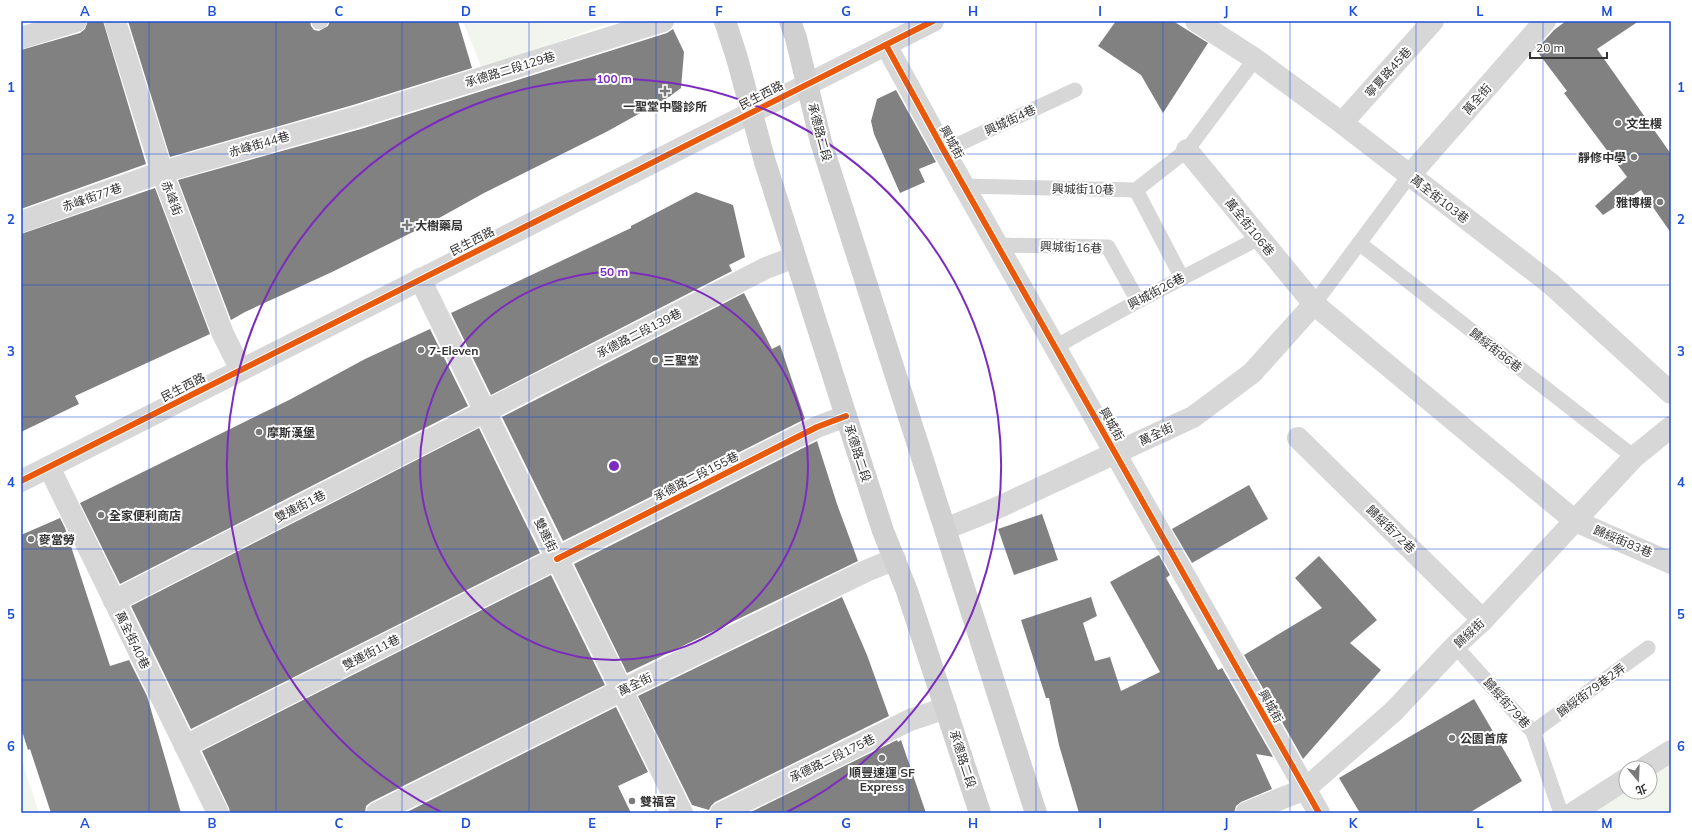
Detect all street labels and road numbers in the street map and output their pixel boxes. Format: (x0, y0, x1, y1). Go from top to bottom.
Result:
street label: 寧夏路45巷 (1362, 44, 1414, 100)
street label: 承德路二段129巷 (463, 48, 557, 90)
street label: 民生西路 (736, 77, 786, 113)
street label: 萬全街 (1460, 80, 1494, 118)
street label: 承德路二段 (805, 101, 835, 163)
street label: 興城街4巷 (982, 102, 1038, 138)
street label: 興城街 (937, 123, 967, 161)
street label: 赤峰街44巷 (227, 128, 291, 160)
street label: 萬全街103巷 (1408, 172, 1472, 226)
street label: 赤峰街 (159, 179, 185, 217)
street label: 赤峰街77巷 (60, 180, 124, 214)
street label: 興城街10巷 (1052, 181, 1114, 197)
street label: 萬全街106巷 (1222, 195, 1278, 259)
street label: 民生西路 (447, 223, 497, 259)
street label: 興城街16巷 (1040, 238, 1102, 256)
street label: 興城街26巷 (1125, 270, 1187, 312)
street label: 承德路二段139巷 (594, 305, 684, 361)
street label: 歸綏街86巷 (1467, 325, 1525, 375)
street label: 民生西路 (158, 369, 208, 405)
street label: 興城街 (1097, 405, 1127, 443)
street label: 萬全街 (1137, 420, 1175, 448)
street label: 承德路二段 (842, 422, 874, 484)
street label: 承德路二段155巷 (651, 448, 741, 504)
street label: 雙連街1巷 (272, 487, 328, 525)
street label: 歸綏街72巷 (1363, 502, 1419, 556)
street label: 雙連街 (531, 516, 561, 554)
street label: 歸綏街83巷 (1591, 522, 1655, 560)
street label: 萬全街40巷 (113, 609, 153, 671)
street label: 歸綏街 (1451, 615, 1487, 651)
street label: 雙連街11巷 (340, 631, 402, 673)
street label: 歸綏街79巷2弄 (1554, 660, 1628, 720)
street label: 萬全街 (616, 669, 654, 699)
street label: 歸綏街79巷 (1481, 675, 1533, 731)
street label: 興城街 (1256, 687, 1286, 725)
street label: 承德路二段 (947, 728, 979, 790)
street label: 承德路二段175巷 (787, 731, 877, 785)

